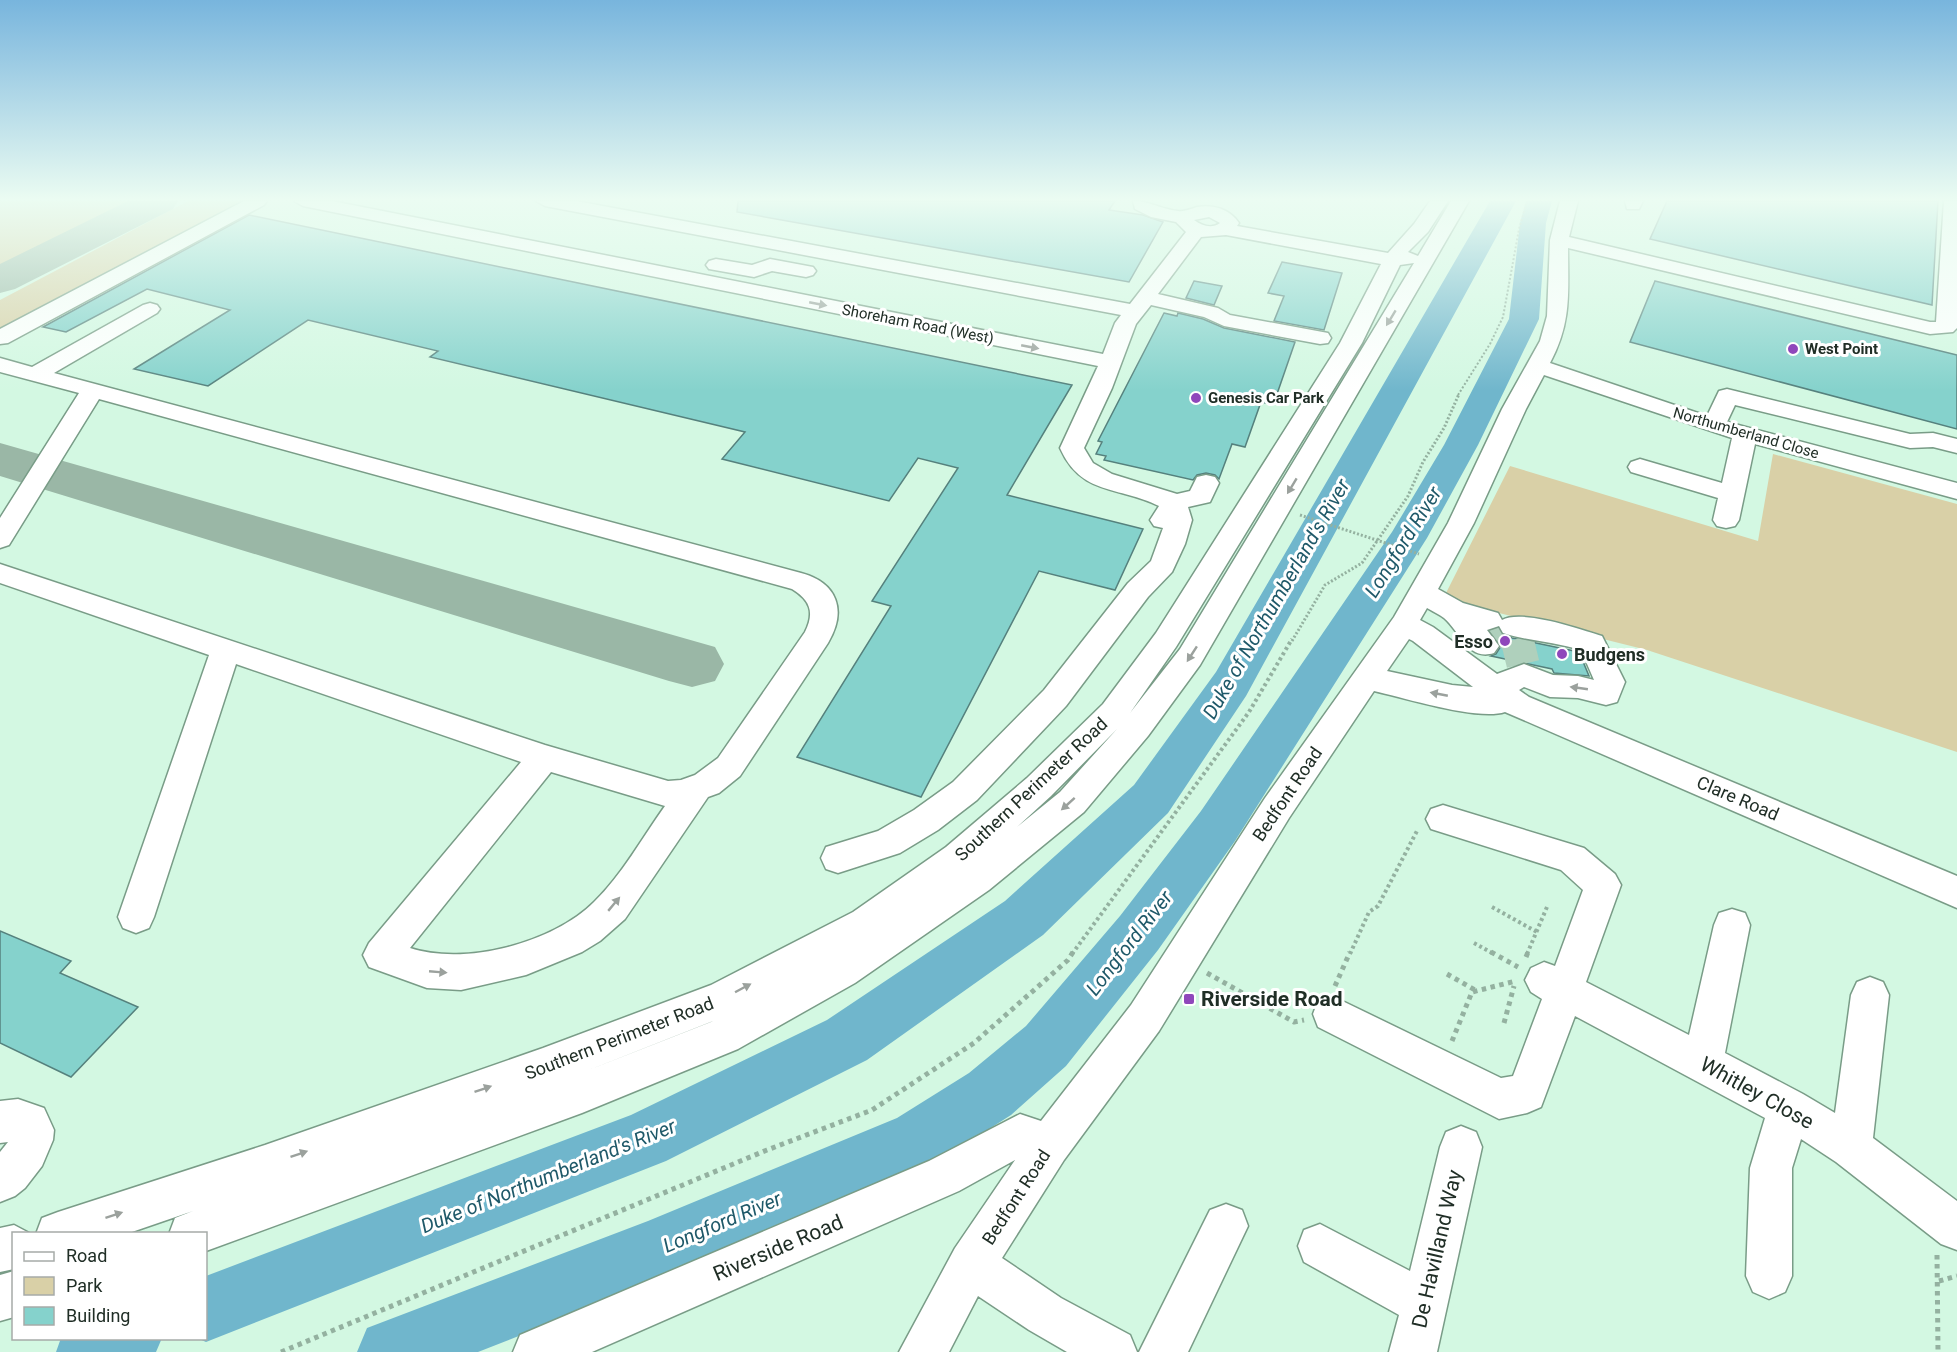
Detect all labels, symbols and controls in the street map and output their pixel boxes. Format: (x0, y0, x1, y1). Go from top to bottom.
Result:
one-way arrow (809, 300, 828, 309)
street label: Shoreham Road (West) (841, 300, 995, 348)
one-way arrow (1386, 310, 1396, 327)
place label: West Point (1805, 340, 1878, 358)
marker: West Point (1786, 342, 1800, 356)
one-way arrow (1021, 343, 1040, 352)
place label: Genesis Car Park (1208, 389, 1325, 407)
marker: Genesis Car Park (1189, 391, 1203, 405)
street label: Northumberland Close (1671, 404, 1821, 462)
water label: Duke of Northumberland's River (1197, 474, 1355, 723)
one-way arrow (1286, 478, 1297, 494)
water label: Longford River (1359, 481, 1447, 602)
place label: Esso (1454, 631, 1493, 652)
marker: Esso (1498, 634, 1512, 648)
place label: Budgens (1574, 644, 1645, 665)
one-way arrow (1186, 645, 1197, 662)
marker: Budgens (1555, 647, 1569, 661)
one-way arrow (1569, 684, 1588, 693)
one-way arrow (1429, 689, 1448, 698)
street label: Southern Perimeter Road (950, 713, 1112, 865)
street label: Bedfont Road (1248, 743, 1326, 845)
street label: Clare Road (1694, 771, 1782, 825)
one-way arrow (1061, 797, 1076, 810)
water label: Longford River (1081, 885, 1178, 1000)
one-way arrow (607, 897, 620, 912)
one-way arrow (428, 967, 447, 977)
one-way arrow (735, 983, 752, 993)
place label: Riverside Road (1201, 987, 1343, 1011)
street label: Southern Perimeter Road (522, 992, 716, 1084)
marker: Riverside Road (1182, 992, 1196, 1006)
street label: Whitley Close (1696, 1052, 1818, 1134)
one-way arrow (474, 1083, 492, 1093)
water label: Duke of Northumberland's River (417, 1113, 680, 1238)
street label: Bedfont Road (978, 1146, 1054, 1248)
one-way arrow (290, 1148, 308, 1158)
street label: De Havilland Way (1407, 1168, 1467, 1330)
water label: Longford River (659, 1186, 786, 1258)
one-way arrow (105, 1210, 123, 1220)
street label: Riverside Road (709, 1210, 847, 1286)
legend (12, 1232, 207, 1340)
text: Road (66, 1245, 107, 1266)
text: Park (66, 1275, 103, 1296)
text: Building (66, 1305, 130, 1326)

